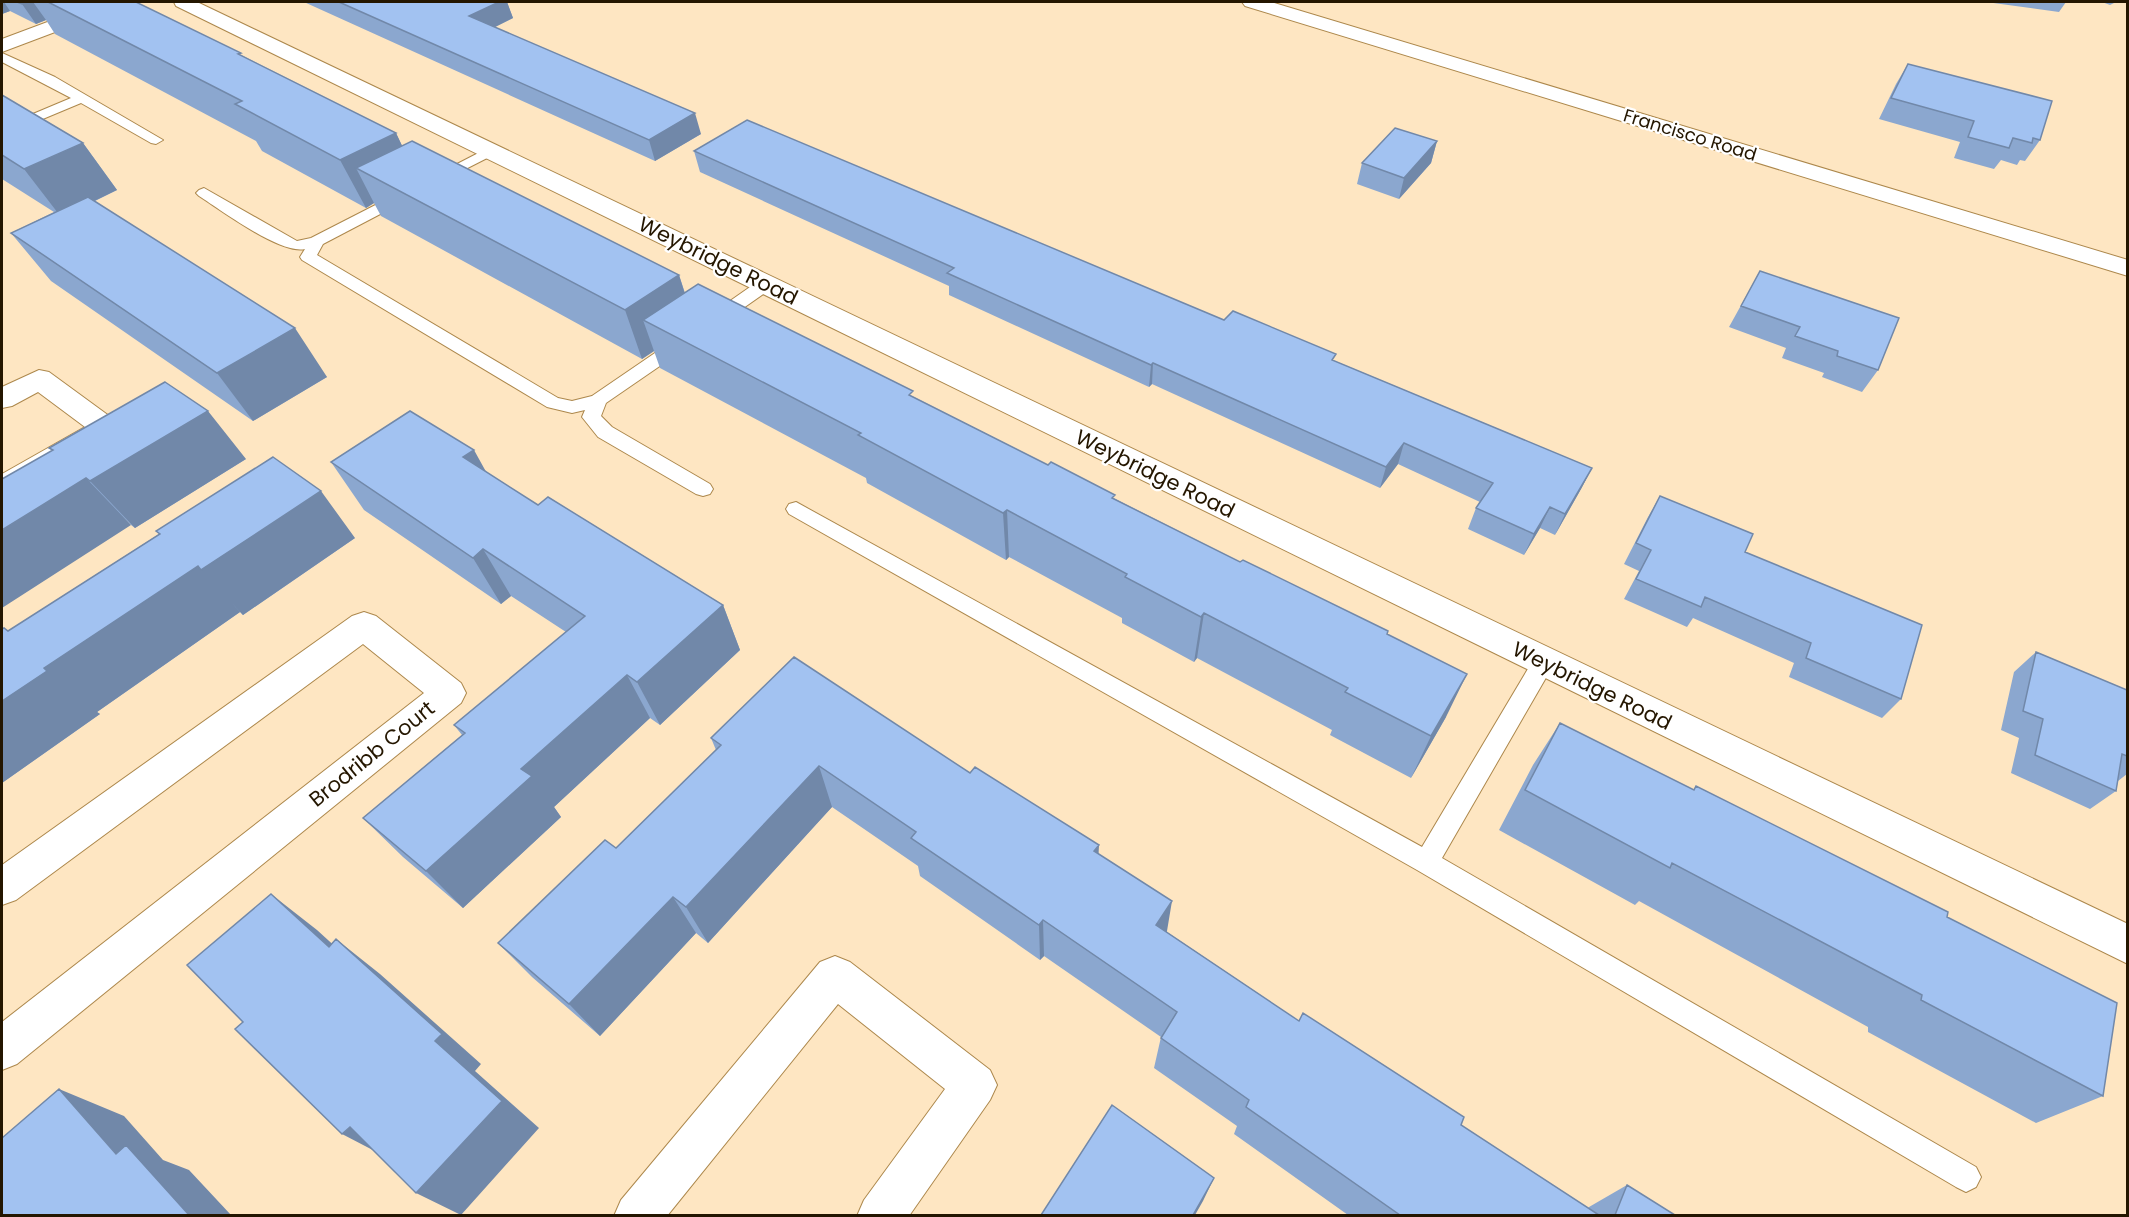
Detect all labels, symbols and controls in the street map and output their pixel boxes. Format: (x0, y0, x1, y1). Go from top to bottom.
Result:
street label: Francisco Road (1620, 102, 1760, 167)
street label: Weybridge Road (634, 209, 803, 312)
street label: Weybridge Road (1071, 422, 1240, 525)
street label: Weybridge Road (1508, 634, 1677, 737)
street label: Brodribb Court (303, 694, 441, 813)

